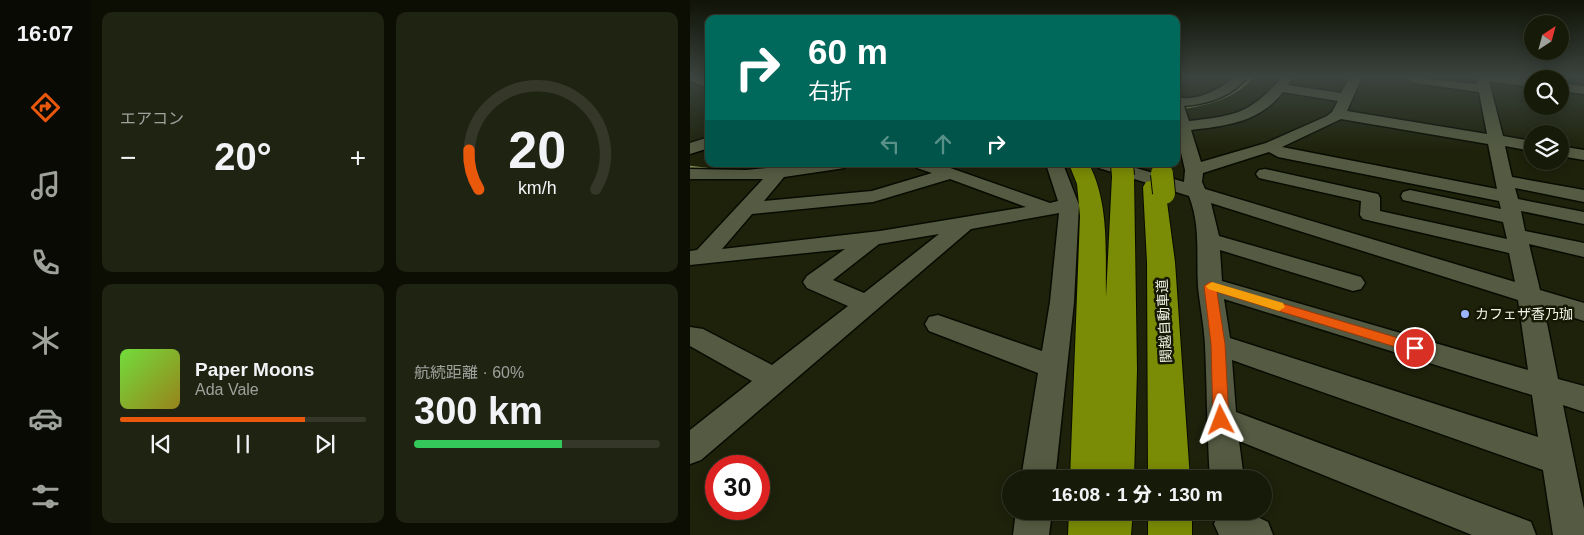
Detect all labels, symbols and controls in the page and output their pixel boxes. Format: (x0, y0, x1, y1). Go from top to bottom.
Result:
north arrow (1524, 15, 1569, 60)
map controls (1524, 15, 1569, 170)
text: 16:07 (17, 21, 73, 46)
text: 60 m (808, 32, 888, 71)
icon: right (725, 35, 790, 100)
button: search (1524, 70, 1569, 115)
text: 右折 (808, 79, 852, 104)
icon: directions (28, 90, 63, 125)
text: エアコン (120, 110, 184, 127)
text: 20 (508, 121, 566, 179)
button: layers (1524, 125, 1569, 170)
icon: left (876, 130, 904, 158)
icon: ahead (929, 130, 957, 158)
icon: right (982, 130, 1010, 158)
text: 20° (214, 136, 272, 178)
text: − (120, 142, 136, 173)
text: + (350, 142, 366, 173)
icon: music (28, 168, 63, 203)
text: km/h (518, 178, 556, 198)
icon: phone (28, 245, 63, 280)
street label: 関越自動車道 (1154, 279, 1174, 363)
place label: カフェザ香乃珈 (1475, 306, 1573, 322)
marker: カフェザ香乃珈 (1459, 308, 1471, 320)
icon: climate (28, 323, 63, 358)
pin (1394, 327, 1436, 369)
icon: arrive (1401, 334, 1429, 362)
text: Paper Moons (195, 359, 314, 380)
text: 航続距離 · 60% (414, 364, 524, 381)
text: Ada Vale (195, 381, 259, 398)
text: 300 km (414, 390, 543, 432)
position arrow (1194, 393, 1246, 445)
icon: car (28, 401, 63, 436)
icon: previous (147, 430, 175, 458)
icon: pause (229, 430, 257, 458)
icon: next (311, 430, 339, 458)
speed limit sign: 30 (705, 455, 770, 520)
icon: filters (28, 479, 63, 514)
text: 16:08 · 1 分 · 130 m (1051, 484, 1223, 505)

